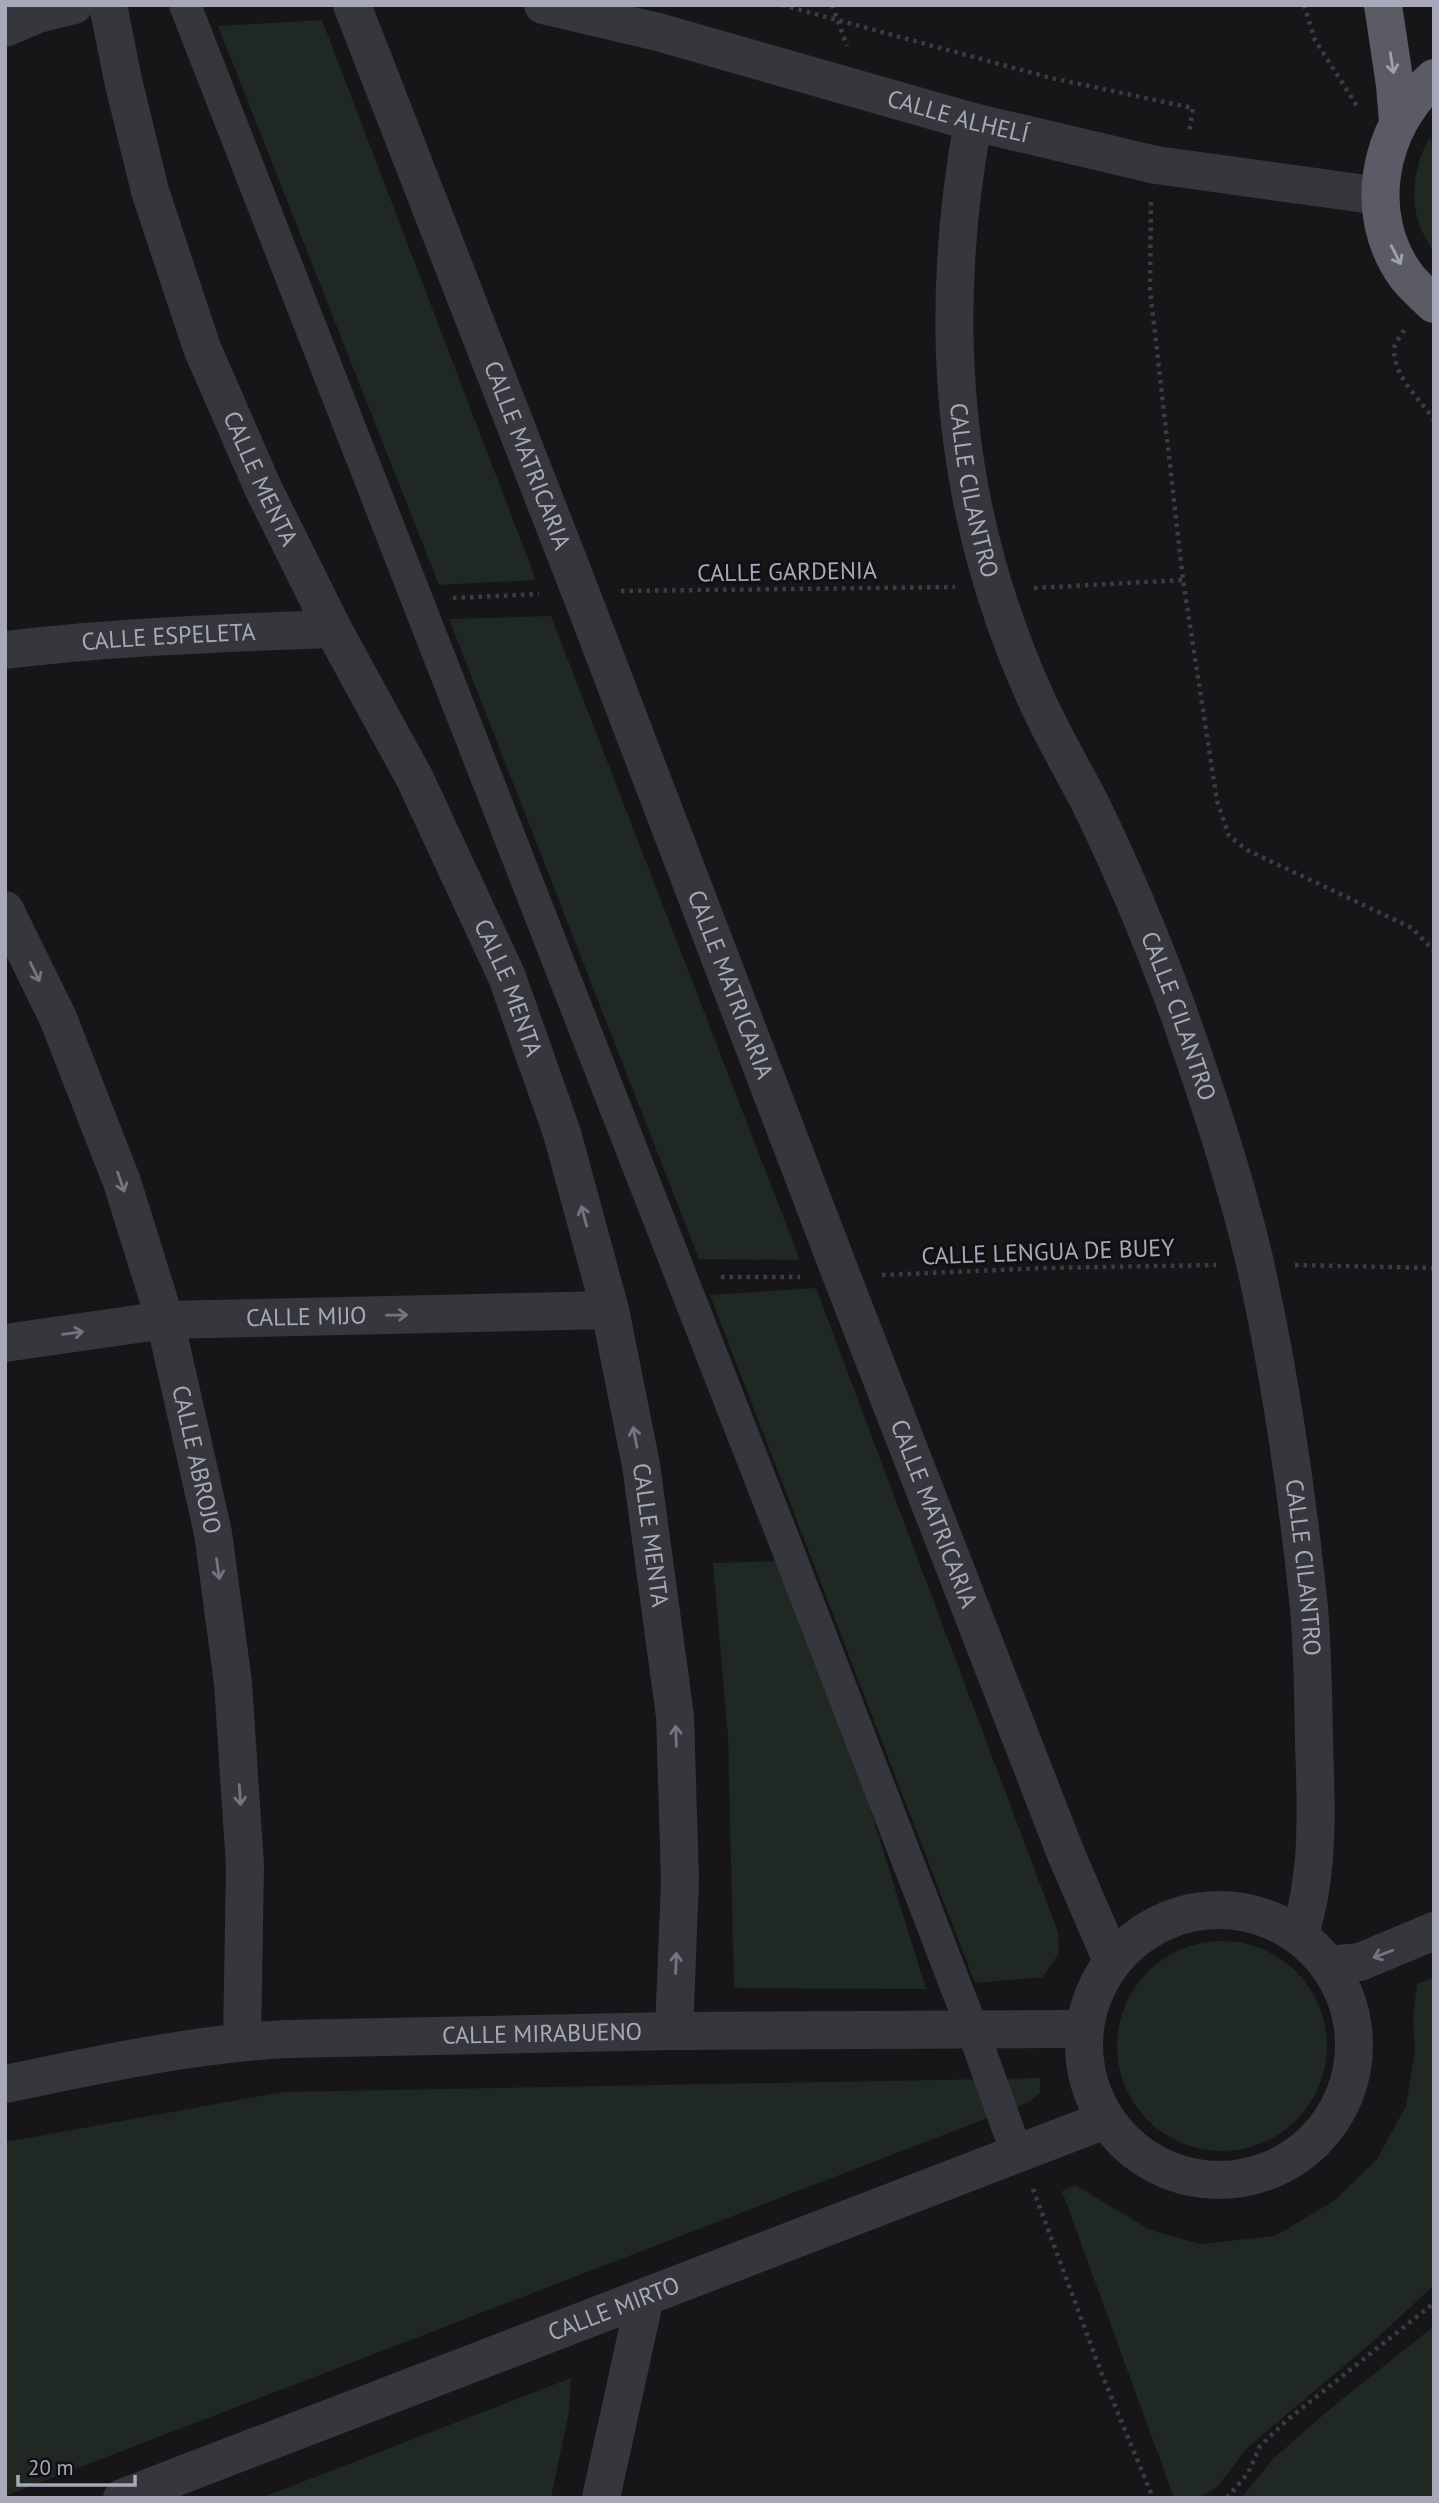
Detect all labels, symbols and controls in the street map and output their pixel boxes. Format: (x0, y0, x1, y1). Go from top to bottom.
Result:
one-way arrow (1385, 51, 1398, 74)
street label: CALLE ALHELÍ (884, 82, 1033, 150)
one-way arrow (1390, 244, 1403, 265)
street label: CALLE MATRICARIA (477, 356, 578, 554)
street label: CALLE CILANTRO (943, 401, 1006, 581)
street label: CALLE MENTA (216, 406, 305, 551)
street label: CALLE GARDENIA (697, 554, 877, 589)
street label: CALLE ESPELETA (80, 616, 256, 657)
street label: CALLE MATRICARIA (681, 886, 781, 1083)
street label: CALLE MENTA (467, 914, 550, 1060)
street label: CALLE CILANTRO (1134, 927, 1223, 1105)
one-way arrow (29, 961, 43, 982)
one-way arrow (115, 1171, 128, 1193)
one-way arrow (577, 1205, 590, 1227)
street label: CALLE LENGUA DE BUEY (921, 1232, 1176, 1271)
street label: CALLE MIJO (246, 1299, 367, 1333)
one-way arrow (385, 1308, 408, 1321)
one-way arrow (61, 1327, 84, 1340)
street label: CALLE ABROJO (165, 1382, 229, 1537)
street label: CALLE MATRICARIA (884, 1415, 985, 1612)
one-way arrow (628, 1426, 642, 1449)
street label: CALLE MENTA (626, 1461, 676, 1609)
street label: CALLE CILANTRO (1279, 1477, 1328, 1657)
one-way arrow (211, 1557, 224, 1579)
one-way arrow (669, 1724, 682, 1747)
one-way arrow (234, 1783, 247, 1806)
one-way arrow (1372, 1948, 1394, 1961)
one-way arrow (670, 1952, 683, 1975)
street label: CALLE MIRABUENO (442, 2016, 642, 2051)
street label: CALLE MIRTO (543, 2269, 684, 2348)
scale bar (18, 2444, 135, 2488)
text: 20 m (28, 2454, 74, 2481)

